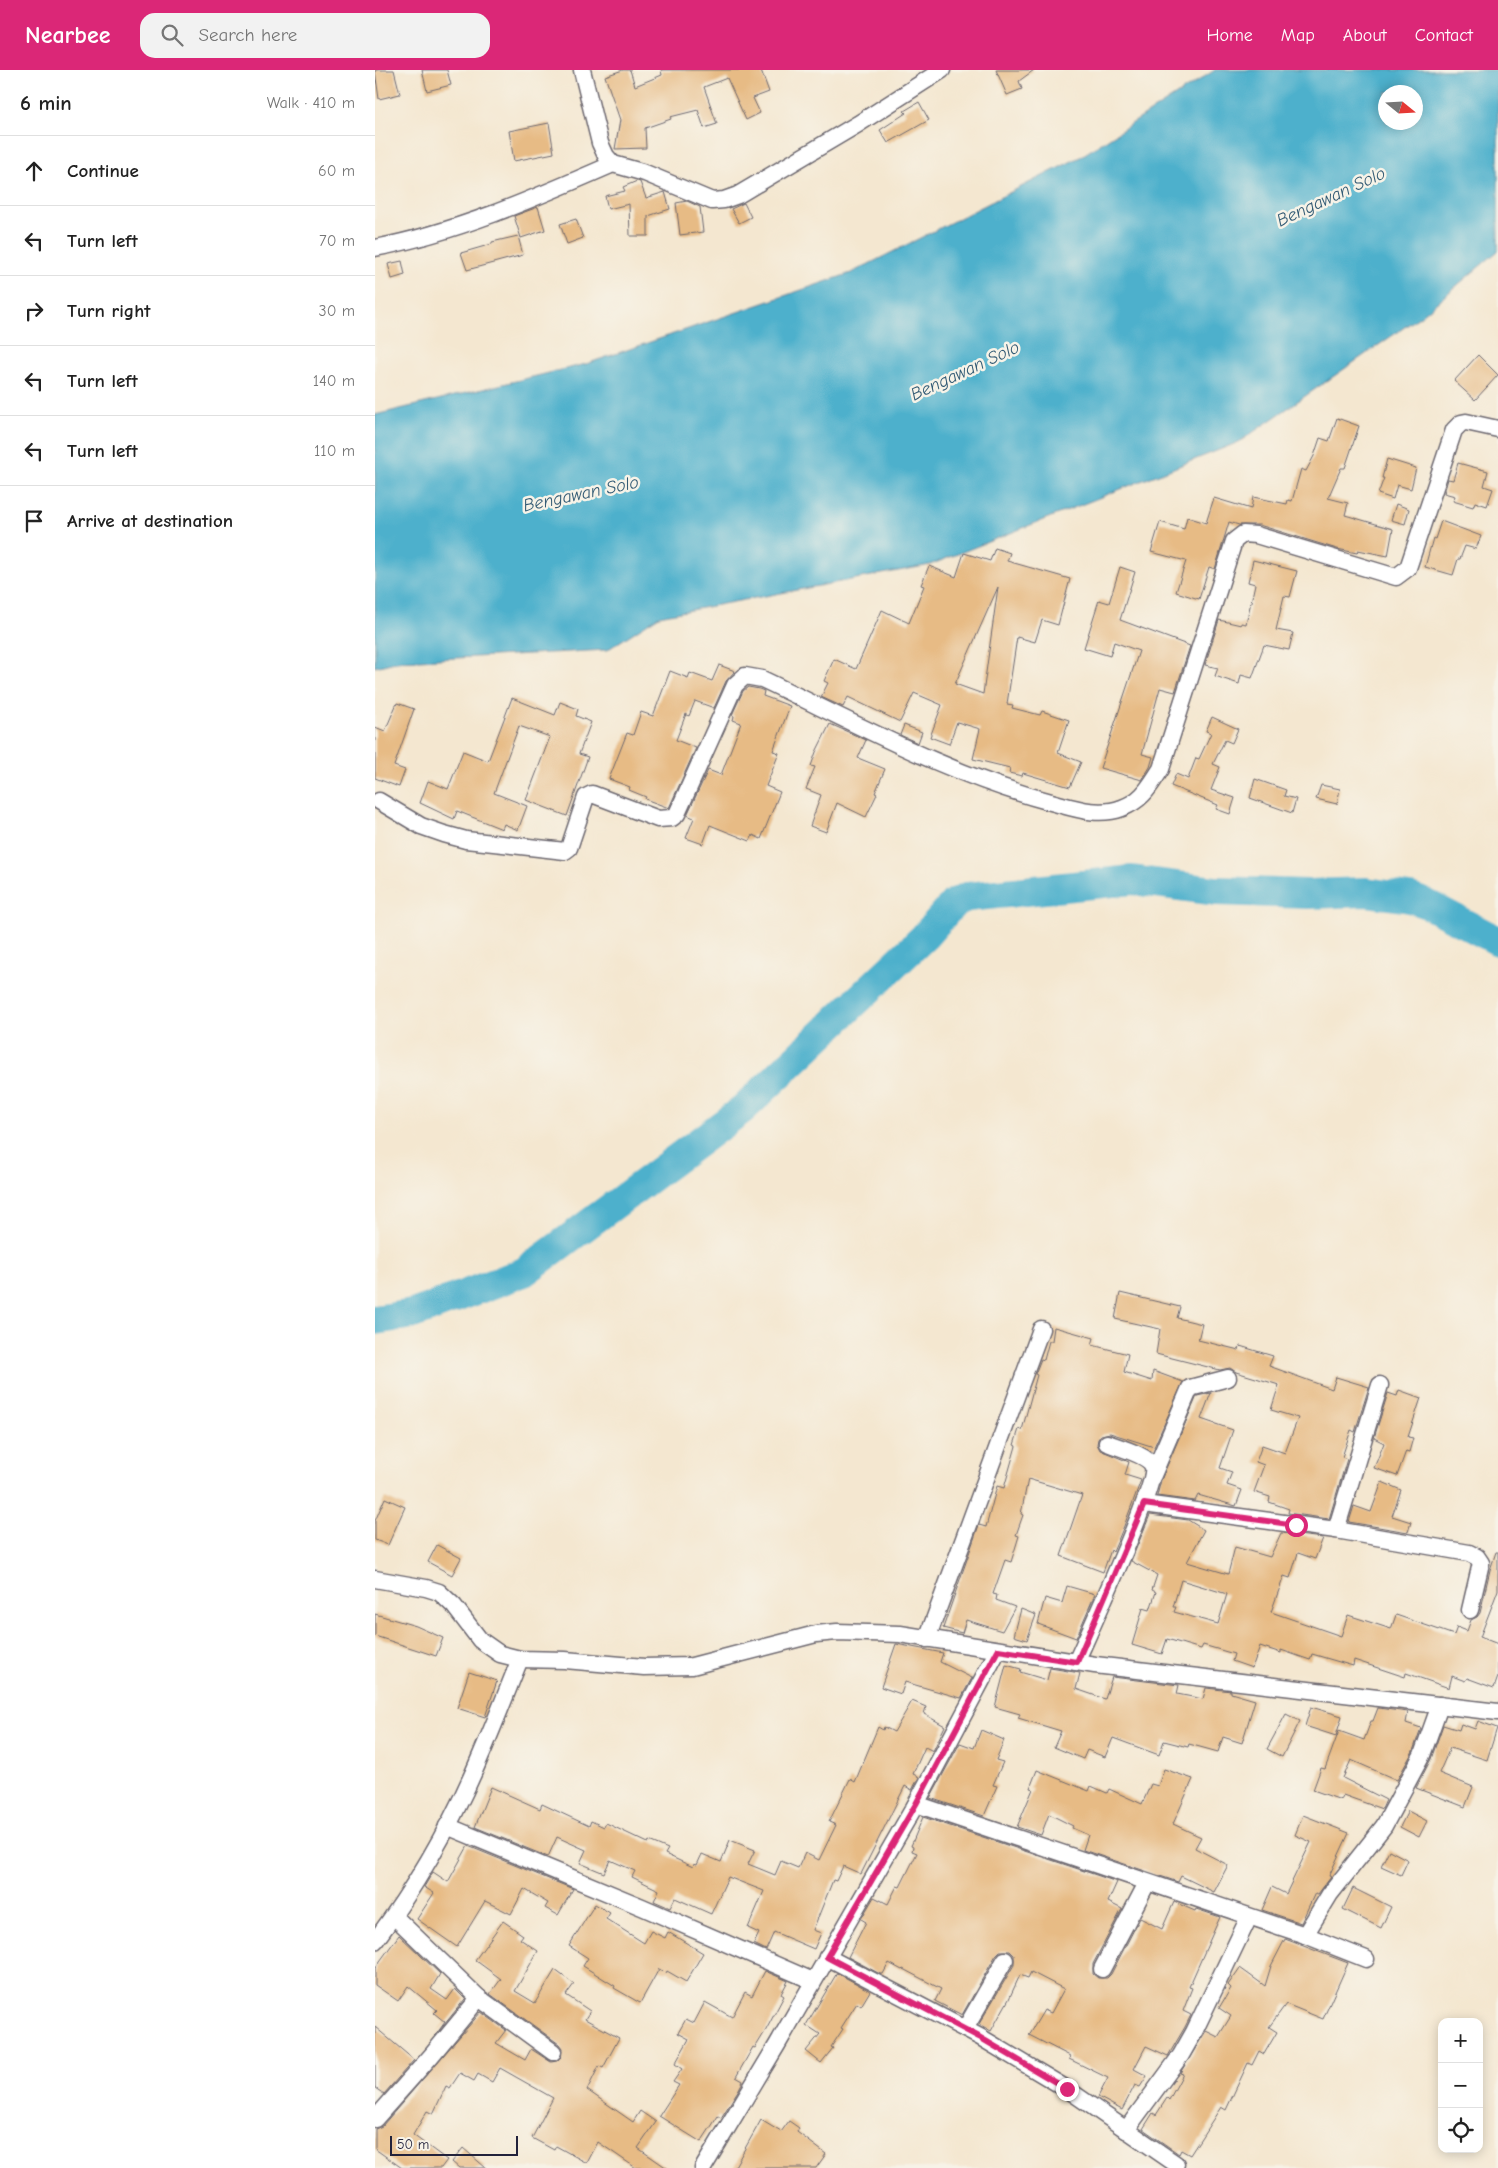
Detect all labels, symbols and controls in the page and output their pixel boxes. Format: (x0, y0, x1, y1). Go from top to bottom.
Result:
search box (140, 13, 490, 58)
text: Nearbee (25, 21, 110, 49)
icon: search (158, 21, 186, 49)
text: Search here (198, 24, 297, 46)
text: Home (1206, 25, 1253, 46)
text: Map (1281, 25, 1315, 46)
text: About (1343, 25, 1387, 46)
text: Contact (1415, 25, 1473, 46)
north arrow (1378, 85, 1423, 130)
text: 6 min (20, 91, 72, 115)
text: Walk · 410 m (267, 94, 355, 112)
icon: ahead (20, 157, 48, 185)
text: Continue (67, 160, 139, 182)
text: 60 m (318, 162, 355, 180)
water label: Bengawan Solo (1273, 163, 1389, 231)
icon: left (20, 227, 48, 255)
text: Turn left (67, 230, 138, 252)
text: 70 m (319, 232, 355, 250)
icon: right (20, 297, 48, 325)
text: Turn right (67, 300, 151, 322)
text: 30 m (319, 302, 355, 320)
water label: Bengawan Solo (907, 337, 1023, 405)
icon: left (20, 367, 48, 395)
text: Turn left (67, 370, 138, 392)
text: 140 m (313, 372, 355, 390)
icon: left (20, 437, 48, 465)
text: Turn left (67, 440, 138, 462)
text: 110 m (314, 442, 355, 460)
water label: Bengawan Solo (521, 472, 641, 516)
icon: arrive (20, 507, 48, 535)
text: Arrive at destination (67, 510, 233, 532)
route start (1285, 1514, 1308, 1537)
map controls (1438, 2018, 1483, 2153)
button: + (1438, 2018, 1483, 2063)
button: − (1438, 2063, 1483, 2108)
route end (1056, 2078, 1079, 2101)
button: locate (1438, 2108, 1483, 2153)
scale bar (390, 2133, 517, 2156)
text: 50 m (397, 2136, 429, 2153)

